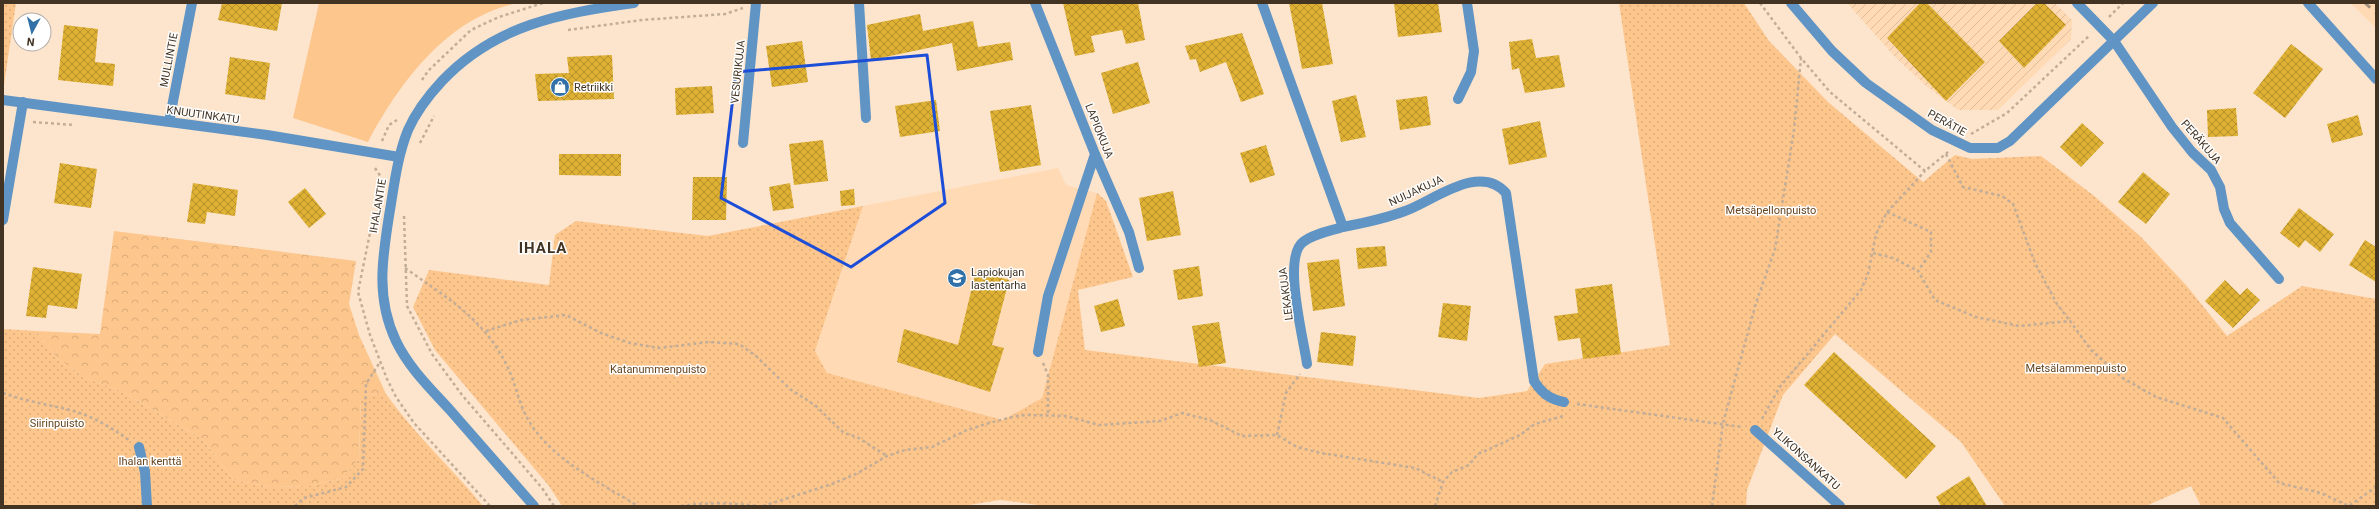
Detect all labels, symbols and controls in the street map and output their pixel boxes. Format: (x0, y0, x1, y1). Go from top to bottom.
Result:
north arrow (12, 12, 52, 52)
street label: MULLINTIE (157, 32, 181, 88)
text: N (26, 34, 35, 48)
street label: VESURIKUJA (728, 39, 748, 104)
shop icon: Retriikki (549, 76, 571, 98)
place label: Retriikki (574, 81, 613, 94)
street label: LAPIOKUJA (1082, 102, 1116, 161)
street label: KNUUTINKATU (166, 103, 240, 127)
street label: PERÄTIE (1925, 107, 1969, 139)
street label: PERÄKUJA (2178, 117, 2224, 167)
street label: NUIJAKUJA (1387, 172, 1446, 209)
street label: IHALANTIE (367, 178, 389, 234)
park label: Metsäpellonpuisto (1726, 204, 1816, 217)
district label: IHALA (519, 239, 567, 257)
place label: Lapiokujan lastentarha (971, 266, 1026, 292)
street label: LEKAKUJA (1276, 266, 1296, 321)
school or university icon: Lapiokujan lastentarha (946, 267, 968, 289)
park label: Metsälammenpuisto (2026, 362, 2126, 375)
park label: Katanummenpuisto (610, 363, 706, 376)
park label: Siirinpuisto (30, 417, 84, 430)
street label: YLIKONSANKATU (1770, 425, 1842, 493)
park label: Ihalan kenttä (118, 455, 182, 468)

